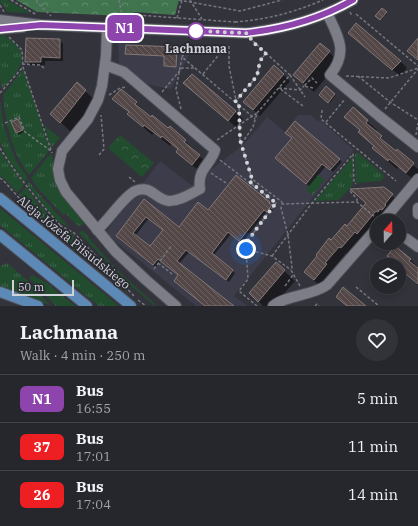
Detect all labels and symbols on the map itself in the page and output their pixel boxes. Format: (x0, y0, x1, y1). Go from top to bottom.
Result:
line badge: N1 (107, 15, 143, 41)
marker: Lachmana (187, 22, 205, 40)
place label: Lachmana (165, 41, 227, 56)
street label: Aleja Józefa Piłsudskiego (15, 192, 134, 292)
north arrow (370, 214, 406, 250)
your location (236, 239, 256, 259)
scale bar (12, 278, 74, 297)

